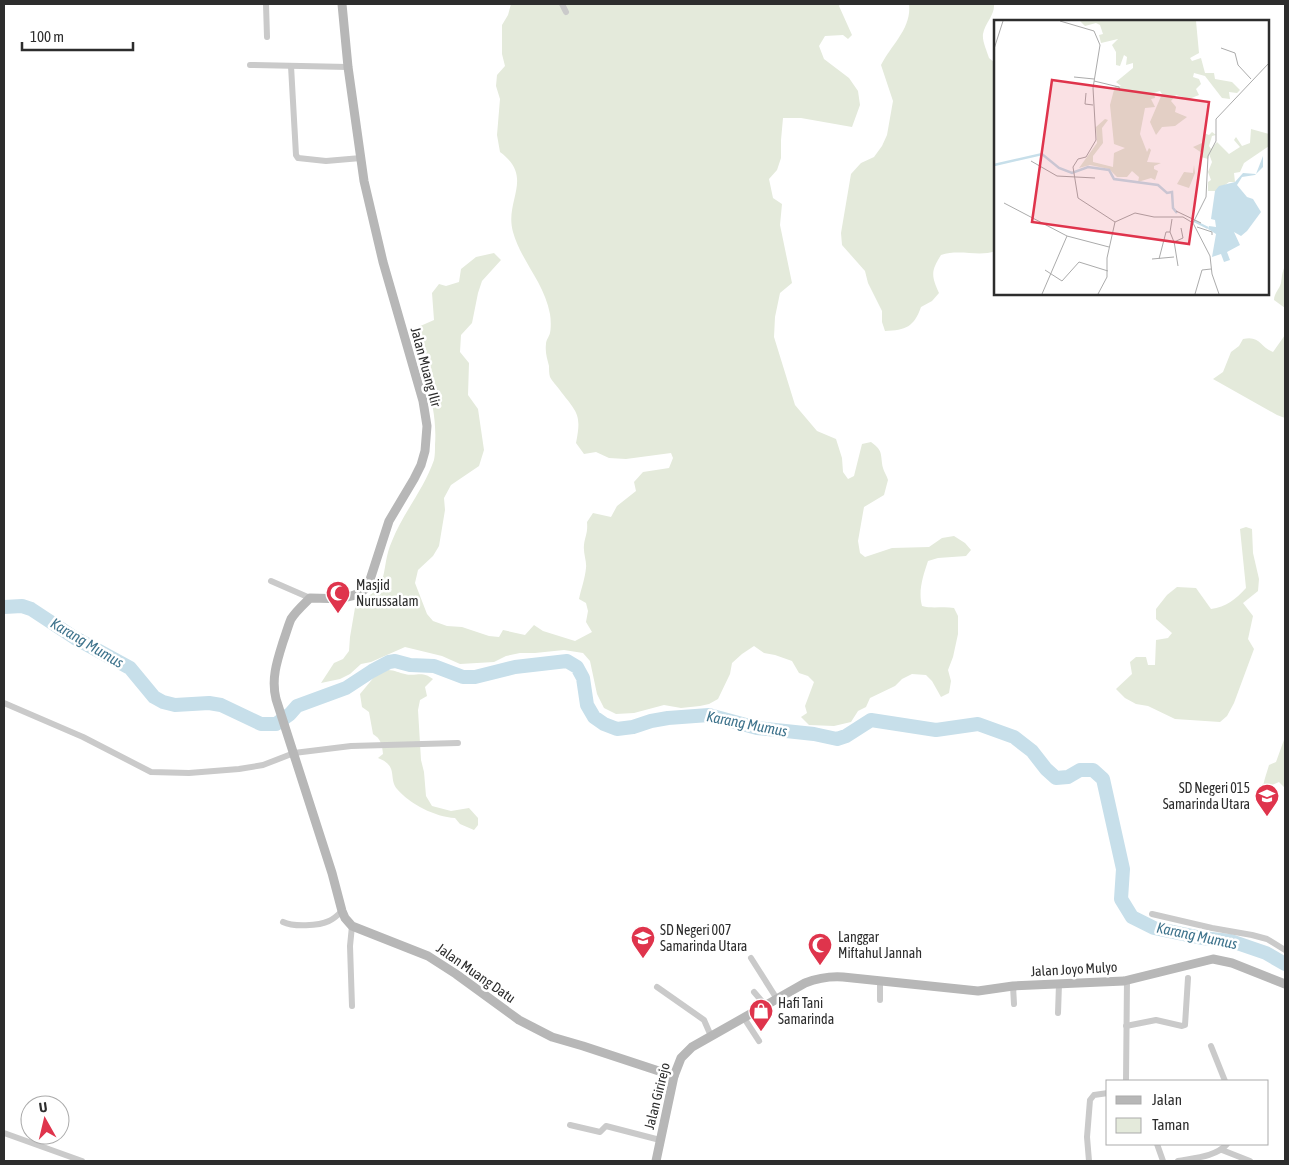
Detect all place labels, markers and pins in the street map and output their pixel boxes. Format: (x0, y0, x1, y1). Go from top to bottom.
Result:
place label: Masjid Nurussalam (356, 577, 419, 609)
mosque icon: Masjid Nurussalam (325, 580, 351, 614)
place label: SD Negeri 015 Samarinda Utara (1163, 780, 1250, 812)
school or university icon: SD Negeri 015 Samarinda Utara (1254, 783, 1280, 817)
place label: SD Negeri 007 Samarinda Utara (660, 922, 747, 954)
school or university icon: SD Negeri 007 Samarinda Utara (630, 925, 656, 959)
place label: Langgar Miftahul Jannah (838, 929, 922, 961)
mosque icon: Langgar Miftahul Jannah (807, 932, 833, 966)
place label: Hafi Tani Samarinda (778, 995, 834, 1027)
shop icon: Hafi Tani Samarinda (748, 998, 774, 1032)

